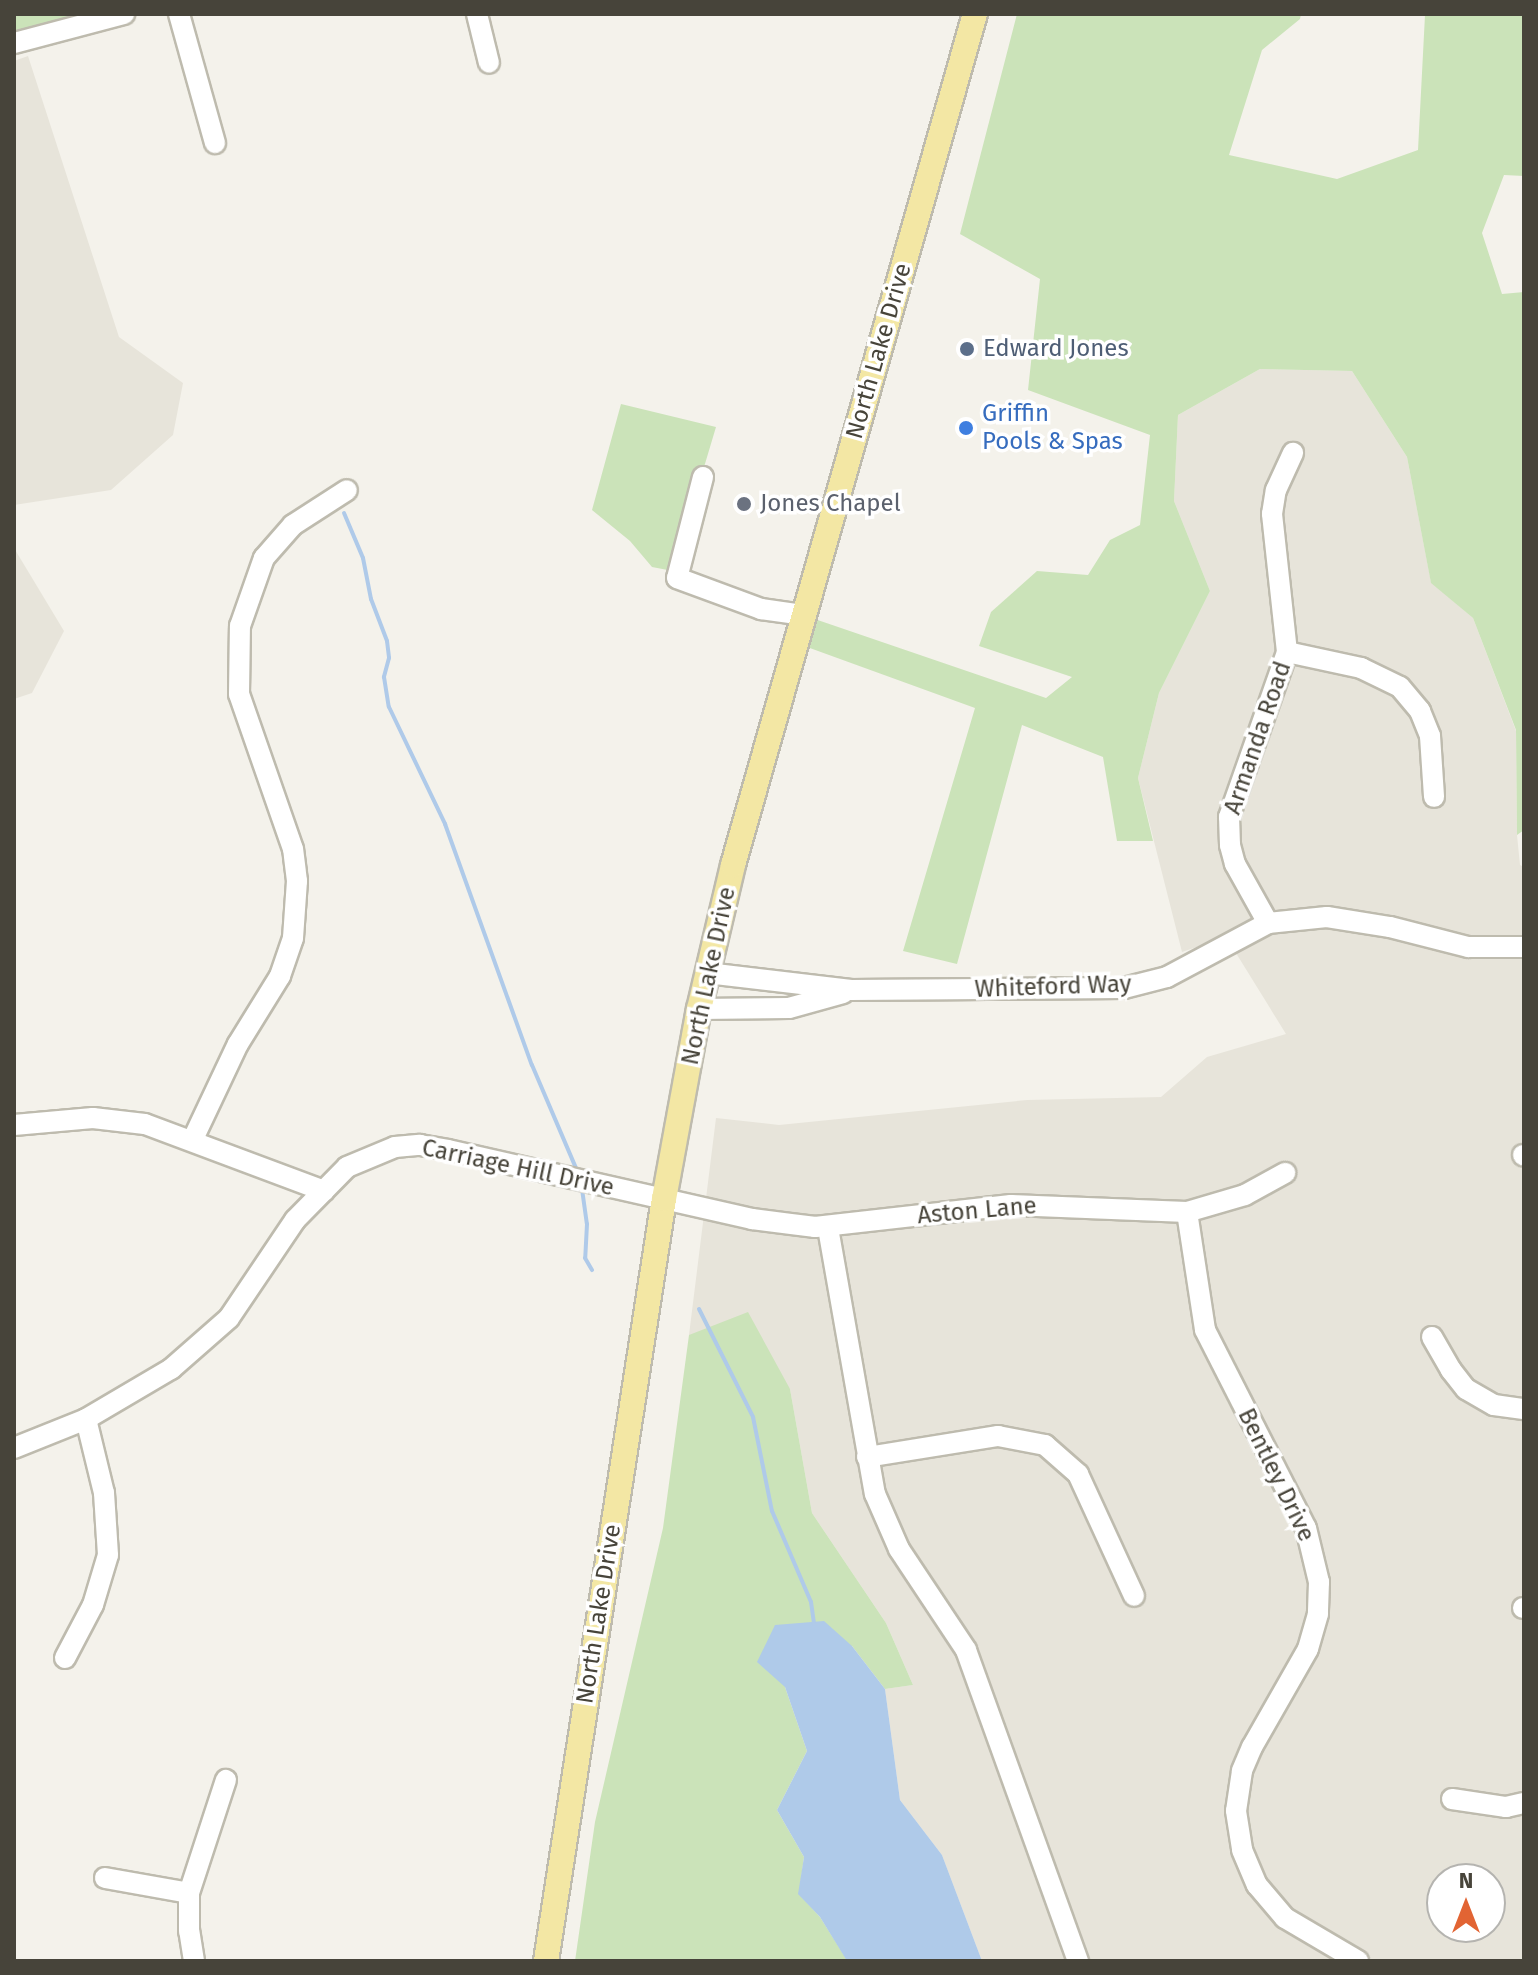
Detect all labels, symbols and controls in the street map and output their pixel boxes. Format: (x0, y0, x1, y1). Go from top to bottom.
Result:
street label: North Lake Drive (840, 260, 918, 442)
place label: Edward Jones (983, 335, 1129, 363)
marker: Edward Jones (958, 340, 976, 358)
place label: Griffin Pools & Spas (982, 400, 1123, 456)
marker: Griffin Pools & Spas (957, 419, 975, 437)
place label: Jones Chapel (760, 490, 901, 518)
marker: Jones Chapel (735, 495, 753, 513)
street label: Armanda Road (1218, 658, 1298, 818)
street label: North Lake Drive (676, 884, 742, 1068)
street label: Whiteford Way (974, 970, 1132, 1004)
street label: Carriage Hill Drive (419, 1134, 617, 1202)
street label: Aston Lane (916, 1191, 1038, 1231)
street label: Bentley Drive (1231, 1404, 1321, 1546)
street label: North Lake Drive (571, 1522, 627, 1706)
north arrow (1426, 1863, 1506, 1943)
text: N (1459, 1867, 1473, 1894)

